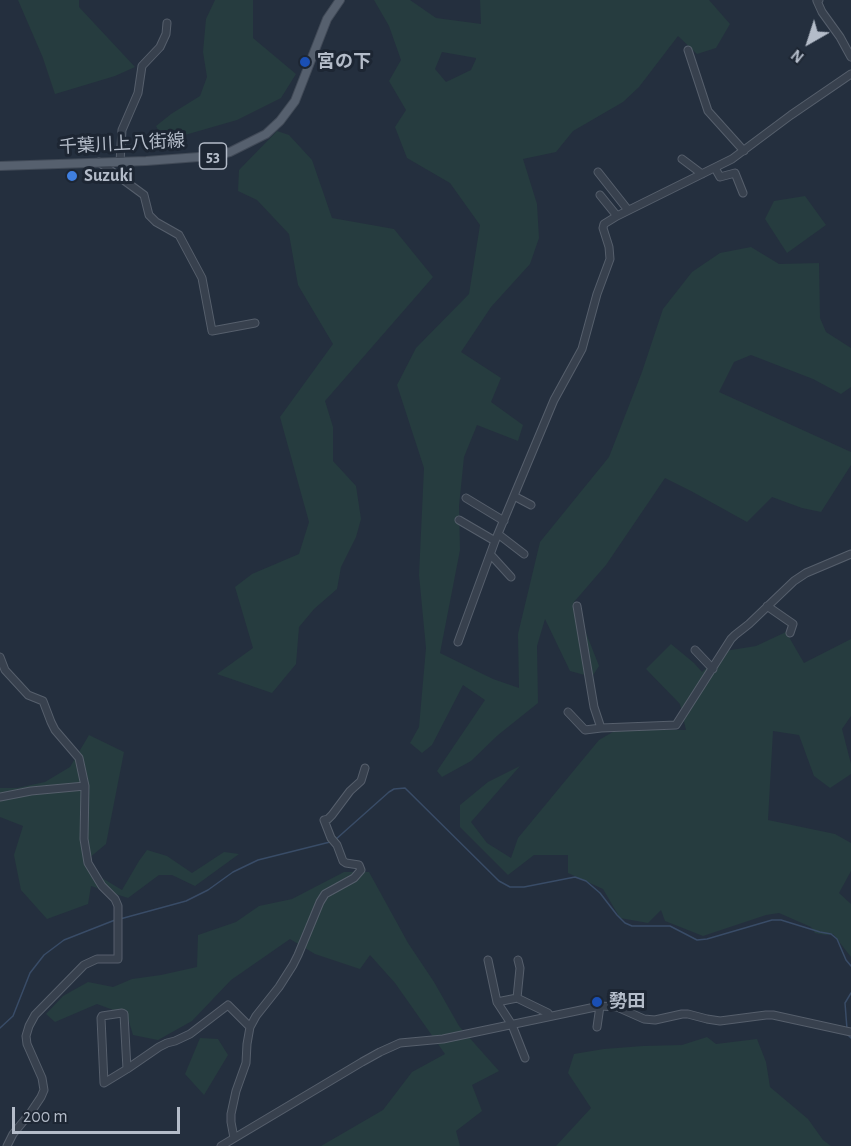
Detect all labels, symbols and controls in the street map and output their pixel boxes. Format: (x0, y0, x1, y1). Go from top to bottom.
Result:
north arrow (779, 12, 839, 72)
text: N (788, 46, 807, 66)
place label: 宮の下 (317, 51, 371, 73)
marker: 宮の下 (298, 55, 312, 69)
street label: 千葉川上八街線 (59, 130, 185, 158)
road number: 53 (200, 143, 226, 169)
place label: Suzuki (84, 165, 133, 187)
marker: Suzuki (65, 169, 79, 183)
place label: 勢田 (609, 991, 645, 1013)
marker: 勢田 (590, 995, 604, 1009)
scale bar (15, 1095, 183, 1133)
text: 200 m (23, 1108, 68, 1126)

